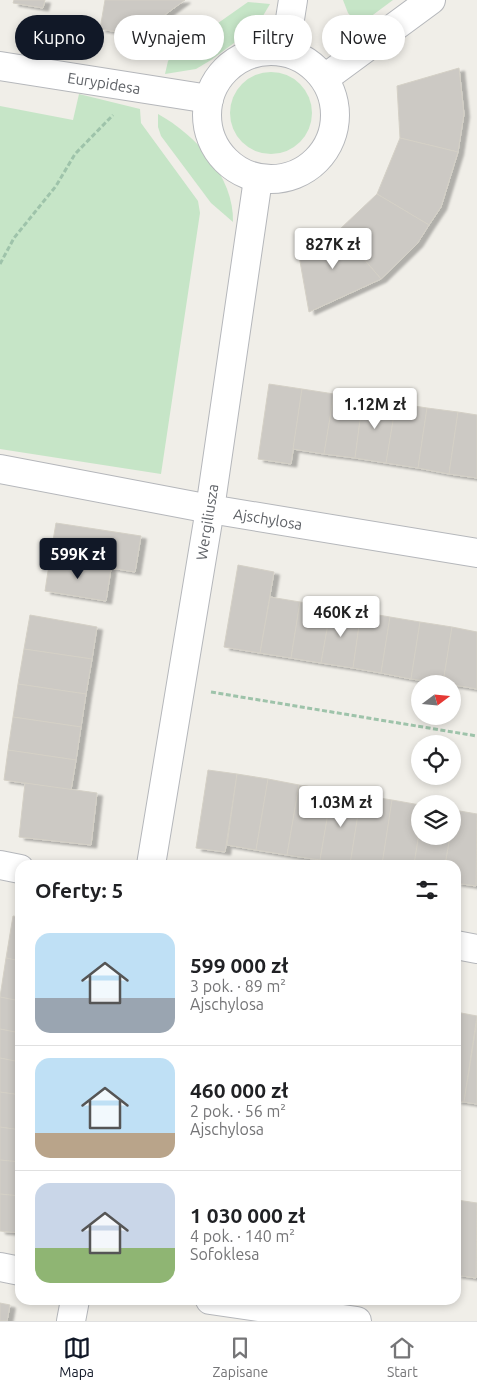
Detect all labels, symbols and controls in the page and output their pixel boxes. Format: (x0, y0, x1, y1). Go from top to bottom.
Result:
chip: Kupno (15, 15, 104, 60)
chip: Wynajem (114, 15, 224, 60)
chip: Filtry (234, 15, 312, 60)
chip: Nowe (322, 15, 405, 60)
street label: Eurypidesa (66, 69, 142, 97)
pin: 827K zł (287, 228, 379, 270)
text: 827K zł (306, 235, 360, 253)
pin: 1.12M zł (323, 388, 427, 430)
text: 1.12M zł (344, 395, 406, 413)
street label: Wergiliusza (193, 483, 221, 561)
street label: Ajschylosa (232, 505, 304, 533)
pin: 599K zł (32, 538, 124, 580)
text: 599K zł (51, 545, 105, 563)
pin: 460K zł (295, 596, 387, 638)
text: 460K zł (314, 603, 368, 621)
north arrow (411, 675, 461, 725)
map controls (411, 675, 461, 845)
button: locate (411, 735, 461, 785)
pin: 1.03M zł (289, 786, 393, 828)
text: 1.03M zł (310, 793, 372, 811)
button: layers (411, 795, 461, 845)
icon: filters (413, 876, 441, 904)
text: Oferty: 5 (35, 878, 123, 902)
icon: home (75, 953, 135, 1013)
text: 599 000 zł (190, 953, 288, 977)
text: 3 pok. · 89 m² (190, 977, 286, 995)
text: Ajschylosa (190, 995, 264, 1013)
icon: home (75, 1078, 135, 1138)
text: 460 000 zł (190, 1078, 288, 1102)
text: 2 pok. · 56 m² (190, 1102, 286, 1120)
text: Ajschylosa (190, 1120, 264, 1138)
icon: home (75, 1203, 135, 1263)
text: 1 030 000 zł (190, 1203, 305, 1227)
text: 4 pok. · 140 m² (190, 1227, 295, 1245)
text: Sofoklesa (190, 1245, 259, 1263)
tab: Mapa (59, 1334, 94, 1380)
tab: Zapisane (213, 1334, 268, 1380)
tab: Start (387, 1334, 418, 1380)

